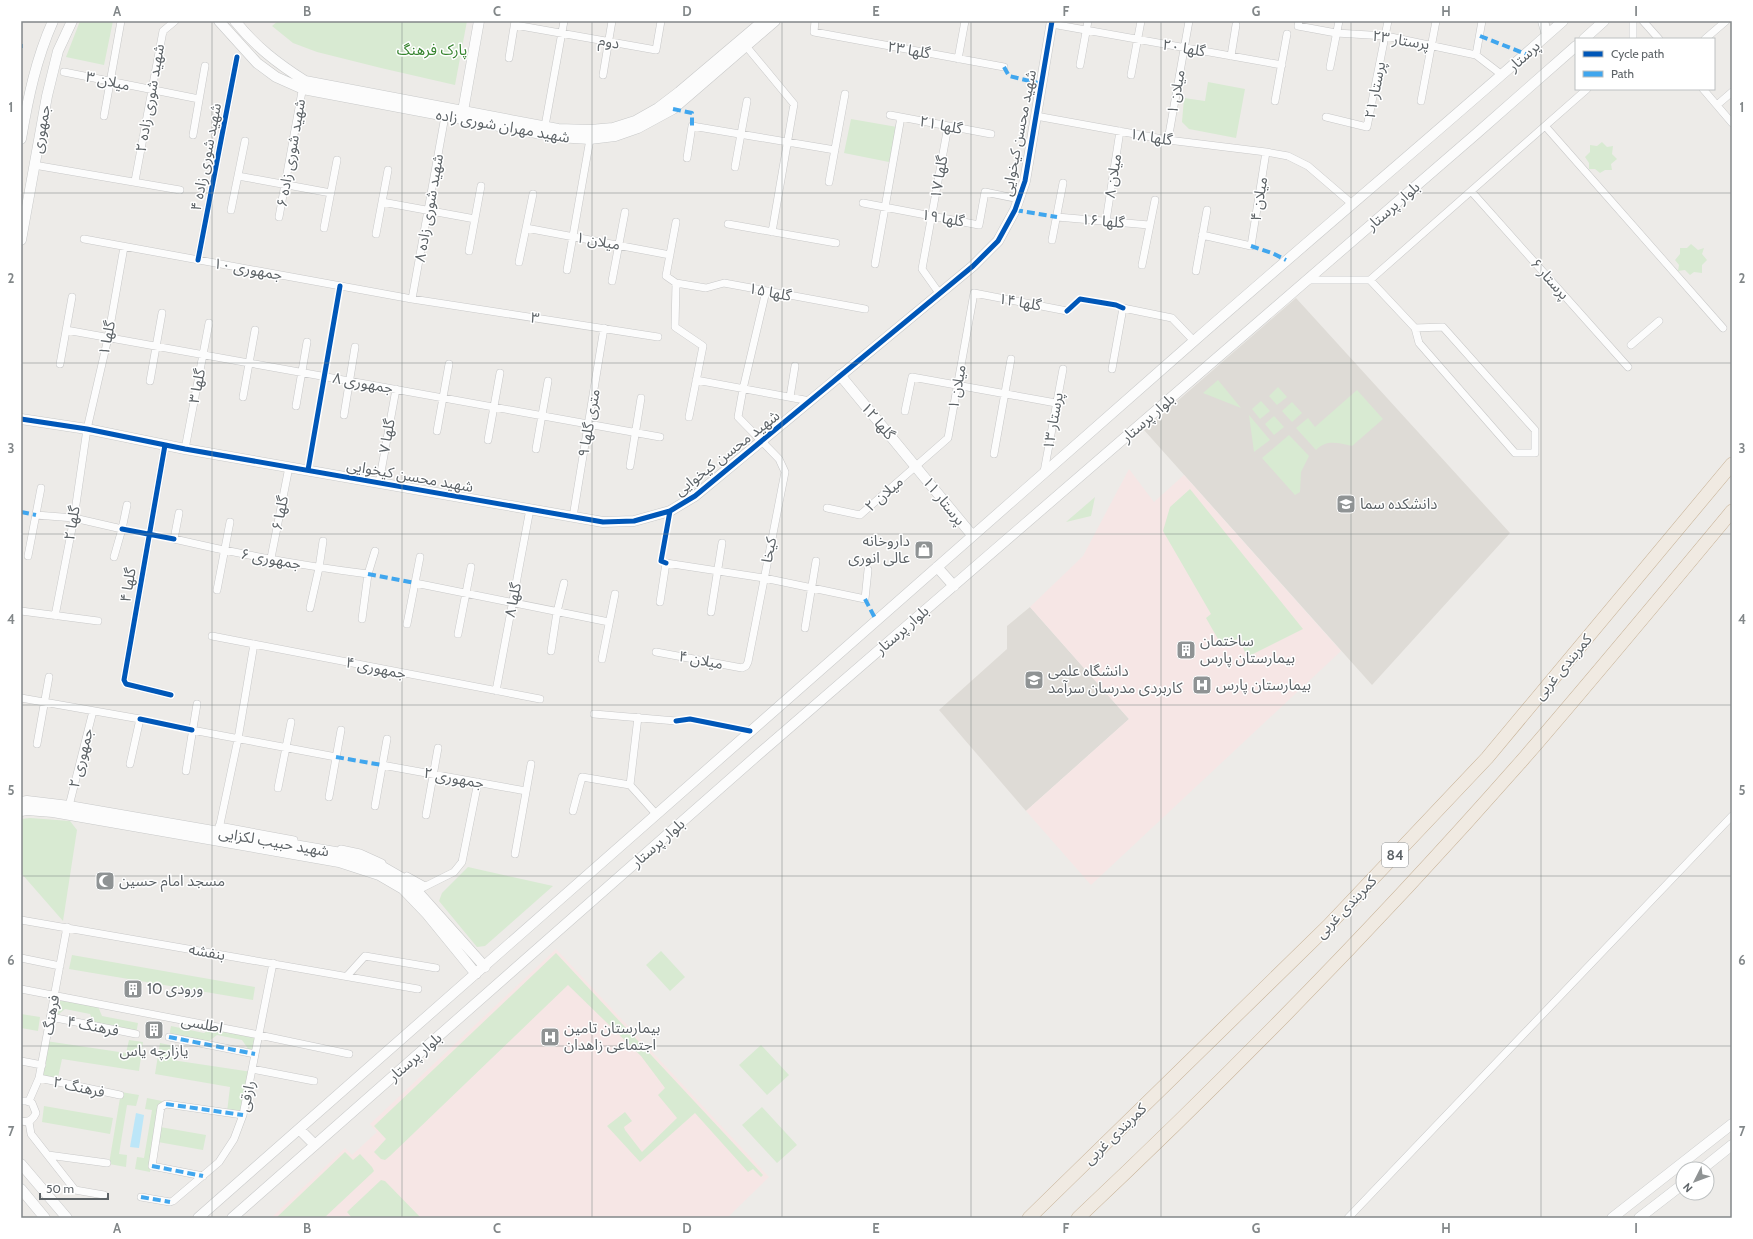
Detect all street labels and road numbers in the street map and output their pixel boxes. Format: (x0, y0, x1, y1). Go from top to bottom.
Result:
street label: پرستار ۲۳ (1371, 27, 1431, 55)
street label: دوم (597, 31, 621, 55)
street label: گلها ۲۰ (1161, 35, 1208, 61)
street label: گلها ۲۳ (886, 37, 933, 63)
street label: پرستار (1503, 37, 1545, 77)
street label: شهید شوری زاده ۲ (132, 42, 168, 153)
street label: پرستار ۲۱ (1361, 60, 1390, 120)
street label: میلان ۳ (84, 68, 132, 94)
street label: شهید محسن کیخوایی (998, 68, 1040, 198)
street label: میلان ۱ (1163, 68, 1189, 116)
street label: شهید شوری زاده ۶ (273, 97, 309, 208)
street label: شهید شوری زاده ۴ (187, 101, 225, 212)
street label: جمهوری (28, 103, 54, 155)
street label: شهید مهران شوری زاده (435, 105, 572, 147)
street label: گلها ۲۱ (918, 112, 965, 138)
street label: گلها ۱۸ (1128, 125, 1175, 149)
street label: شهید شوری زاده ۸ (411, 152, 447, 263)
street label: گلها ۱۷ (926, 153, 952, 200)
street label: میلان ۸ (1101, 153, 1125, 199)
street label: میلان ۴ (1247, 176, 1271, 222)
street label: بلوار پرستار (1362, 178, 1424, 236)
street label: گلها ۱۹ (920, 205, 967, 231)
street label: گلها ۱۶ (1081, 210, 1126, 232)
street label: میلان ۱ (574, 228, 622, 254)
street label: جمهوری ۱۰ (212, 254, 284, 284)
street label: پرستار ۶ (1526, 255, 1573, 304)
street label: گلها ۱۵ (747, 279, 794, 305)
street label: گلها ۱۴ (997, 289, 1044, 315)
street label: ۳ (529, 308, 541, 328)
street label: گلها ۱ (95, 318, 119, 357)
street label: میلان ۱ (944, 363, 970, 411)
street label: گلها ۳ (185, 366, 209, 405)
street label: جمهوری ۸ (331, 369, 395, 397)
street label: ۹ متری گلها (574, 388, 604, 458)
street label: بلوار پرستار (1117, 390, 1179, 448)
street label: پرستار ۱۳ (1039, 391, 1068, 451)
street label: گلها ۱۲ (857, 399, 899, 444)
street label: شهید محسن کیخوایی (671, 406, 783, 500)
street label: گلها ۷ (375, 417, 399, 455)
street label: شهید محسن کیخوایی (345, 456, 475, 496)
street label: میلان ۲ (861, 473, 907, 515)
street label: پرستار ۱۱ (918, 473, 969, 530)
street label: گلها ۶ (268, 493, 292, 532)
street label: گلها ۲ (60, 504, 84, 542)
street label: کیخا (758, 535, 780, 564)
street label: جمهوری ۶ (239, 545, 303, 573)
street label: گلها ۴ (116, 566, 140, 604)
street label: گلها ۸ (501, 580, 525, 619)
street label: بلوار پرستار (871, 602, 933, 660)
street label: کمربندی غربی (1530, 630, 1596, 704)
street label: میلان ۴ (677, 647, 725, 673)
street label: جمهوری ۴ (344, 653, 408, 683)
street label: جمهوری ۲ (65, 726, 97, 790)
street label: جمهوری ۲ (422, 764, 486, 792)
street label: بلوار پرستار (627, 815, 689, 873)
street label: شهید حبیب لکزایی (217, 823, 331, 861)
road number: 84 (1382, 843, 1408, 867)
street label: کمربندی غربی (1312, 871, 1381, 942)
street label: بنفشه (187, 940, 227, 964)
street label: فرهنگ (39, 993, 63, 1036)
street label: اطلسی (180, 1011, 224, 1037)
street label: فرهنگ ۴ (66, 1012, 121, 1040)
street label: بلوار پرستار (384, 1029, 446, 1087)
street label: فرهنگ ۲ (51, 1073, 107, 1101)
street label: رازقی (235, 1079, 259, 1113)
street label: کمربندی غربی (1080, 1099, 1151, 1168)

